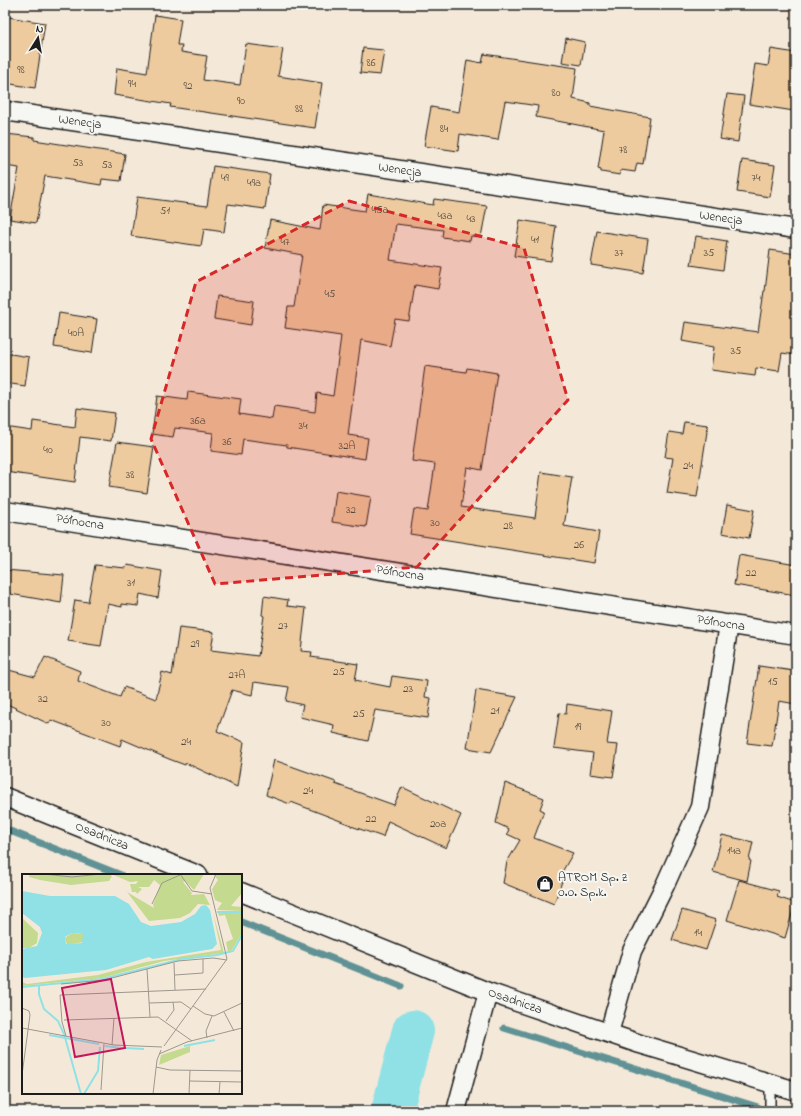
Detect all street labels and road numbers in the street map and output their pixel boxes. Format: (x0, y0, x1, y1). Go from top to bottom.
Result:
street label: Wenecja (57, 110, 103, 134)
street label: Wenecja (377, 158, 423, 182)
street label: Wenecja (698, 206, 744, 230)
street label: Północna (55, 509, 105, 535)
street label: Północna (375, 560, 425, 586)
street label: Północna (696, 610, 746, 636)
street label: Osadnicza (72, 817, 132, 855)
street label: Osadnicza (485, 983, 545, 1019)

